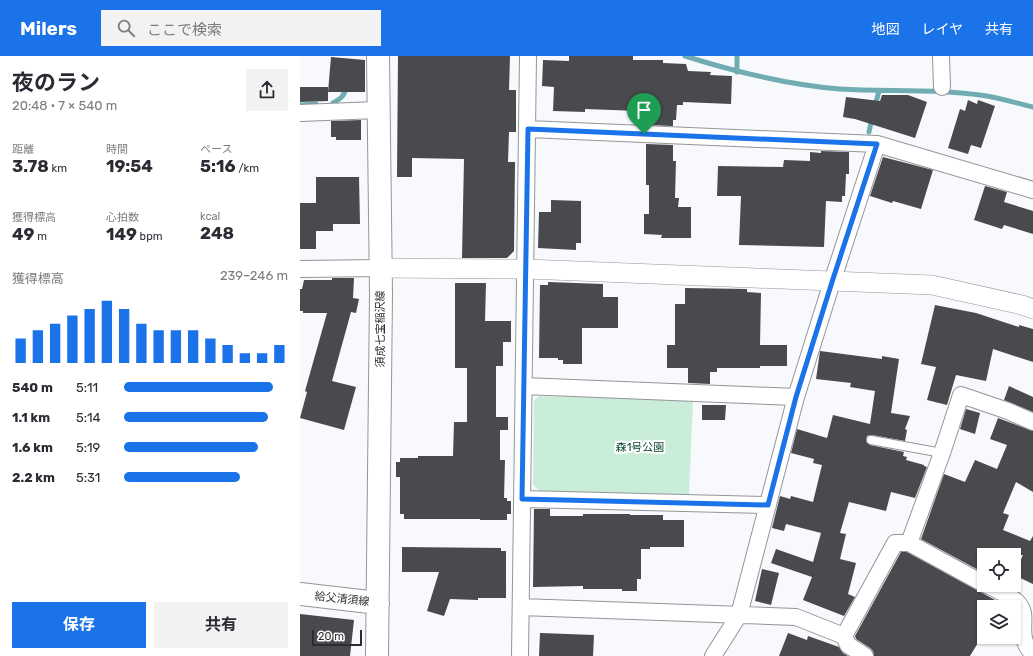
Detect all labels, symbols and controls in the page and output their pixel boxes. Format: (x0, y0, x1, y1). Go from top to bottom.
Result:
search box (101, 10, 381, 46)
text: Milers (20, 17, 77, 40)
icon: search (115, 17, 137, 39)
text: ここで検索 (147, 21, 222, 39)
text: 地図 (871, 21, 899, 38)
text: レイヤ (921, 21, 963, 38)
text: 共有 (985, 21, 1013, 38)
text: 夜のラン (12, 69, 100, 96)
button: share (246, 69, 288, 111)
pin (627, 93, 661, 134)
text: 20:48 · 7 × 540 m (12, 98, 117, 113)
icon: arrive (633, 99, 655, 121)
text: 距離 (12, 143, 34, 156)
text: 時間 (106, 143, 128, 156)
text: ペース (200, 143, 232, 156)
text: 3.78 (12, 156, 49, 176)
text: 19:54 (106, 156, 153, 176)
text: 5:16 (200, 156, 235, 176)
text: km (49, 162, 67, 175)
text: /km (235, 162, 259, 175)
text: kcal (200, 210, 220, 223)
text: 獲得標高 (12, 211, 56, 224)
text: 心拍数 (106, 211, 139, 224)
text: 248 (200, 223, 234, 243)
text: 49 (12, 224, 34, 244)
text: 149 (106, 224, 137, 244)
text: m (34, 230, 47, 243)
text: bpm (137, 230, 162, 243)
text: 239–246 m (220, 268, 288, 283)
text: 獲得標高 (12, 271, 64, 286)
street label: 須成七宝稲沢線 (374, 291, 387, 368)
text: 540 m (12, 380, 53, 395)
text: 5:11 (76, 380, 98, 395)
text: 1.1 km (12, 410, 50, 425)
text: 5:14 (76, 410, 101, 425)
text: 1.6 km (12, 440, 53, 455)
text: 5:19 (76, 440, 100, 455)
park label: 森1号公園 (616, 441, 664, 454)
text: 2.2 km (12, 470, 55, 485)
text: 5:31 (76, 470, 100, 485)
map controls (977, 548, 1021, 644)
button: locate (977, 548, 1021, 592)
street label: 給父清須線 (314, 590, 370, 608)
button: layers (977, 600, 1021, 644)
button: 保存 (12, 602, 146, 648)
button: 共有 (154, 602, 288, 648)
scale bar (312, 628, 362, 647)
text: 20 m (318, 630, 344, 643)

